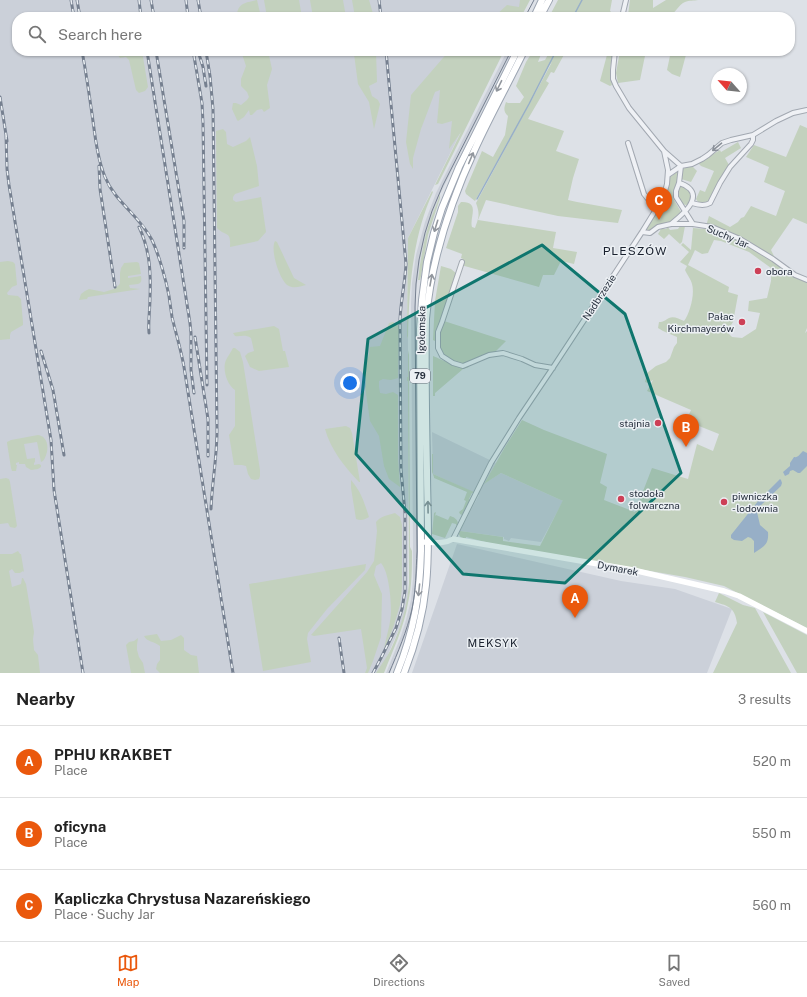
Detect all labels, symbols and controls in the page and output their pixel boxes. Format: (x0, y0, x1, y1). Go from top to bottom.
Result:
search box (12, 12, 795, 56)
icon: search (26, 23, 48, 45)
text: Search here (58, 26, 142, 43)
north arrow (711, 68, 747, 104)
one-way arrow (495, 80, 502, 92)
one-way arrow (711, 143, 722, 152)
one-way arrow (468, 153, 475, 165)
pin: C (646, 187, 672, 220)
one-way arrow (432, 220, 439, 233)
street label: Suchy Jar (705, 222, 751, 250)
district label: PLESZÓW (603, 244, 667, 258)
place label: obora (766, 265, 793, 277)
marker: obora (753, 266, 763, 276)
street label: Nadbrzezie (580, 272, 618, 322)
one-way arrow (427, 274, 435, 287)
street label: Igołomska (415, 306, 427, 354)
place label: Pałac Kirchmayerów (668, 310, 734, 334)
marker: Pałac Kirchmayerów (737, 317, 747, 327)
road number: 79 (410, 369, 430, 383)
your location (340, 373, 360, 393)
pin: B (673, 414, 699, 447)
place label: stajnia (619, 417, 650, 429)
marker: stajnia (653, 418, 663, 428)
place label: stodoła folwarczna (629, 487, 680, 511)
place label: piwniczka - lodownia (732, 490, 778, 514)
marker: stodoła folwarczna (616, 494, 626, 504)
marker: piwniczka - lodownia (719, 497, 729, 507)
one-way arrow (424, 501, 432, 514)
street label: Dymarek (596, 558, 640, 578)
one-way arrow (415, 583, 423, 596)
pin: A (562, 585, 588, 618)
district label: MEKSYK (467, 637, 519, 649)
text: Nearby (16, 689, 75, 709)
text: 3 results (738, 692, 791, 707)
text: PPHU KRAKBET (54, 746, 172, 763)
text: A (24, 754, 34, 769)
text: 520 m (753, 754, 791, 769)
text: Place (54, 763, 88, 778)
text: oficyna (54, 818, 106, 835)
text: B (25, 826, 33, 841)
text: 550 m (752, 826, 791, 841)
text: Place (54, 835, 88, 850)
text: Kapliczka Chrystusa Nazareńskiego (54, 890, 311, 907)
text: C (24, 898, 34, 913)
text: 560 m (752, 898, 791, 913)
text: Place · Suchy Jar (54, 907, 155, 922)
tab: Map (117, 952, 139, 988)
tab: Directions (373, 952, 425, 988)
tab: Saved (659, 952, 690, 988)

